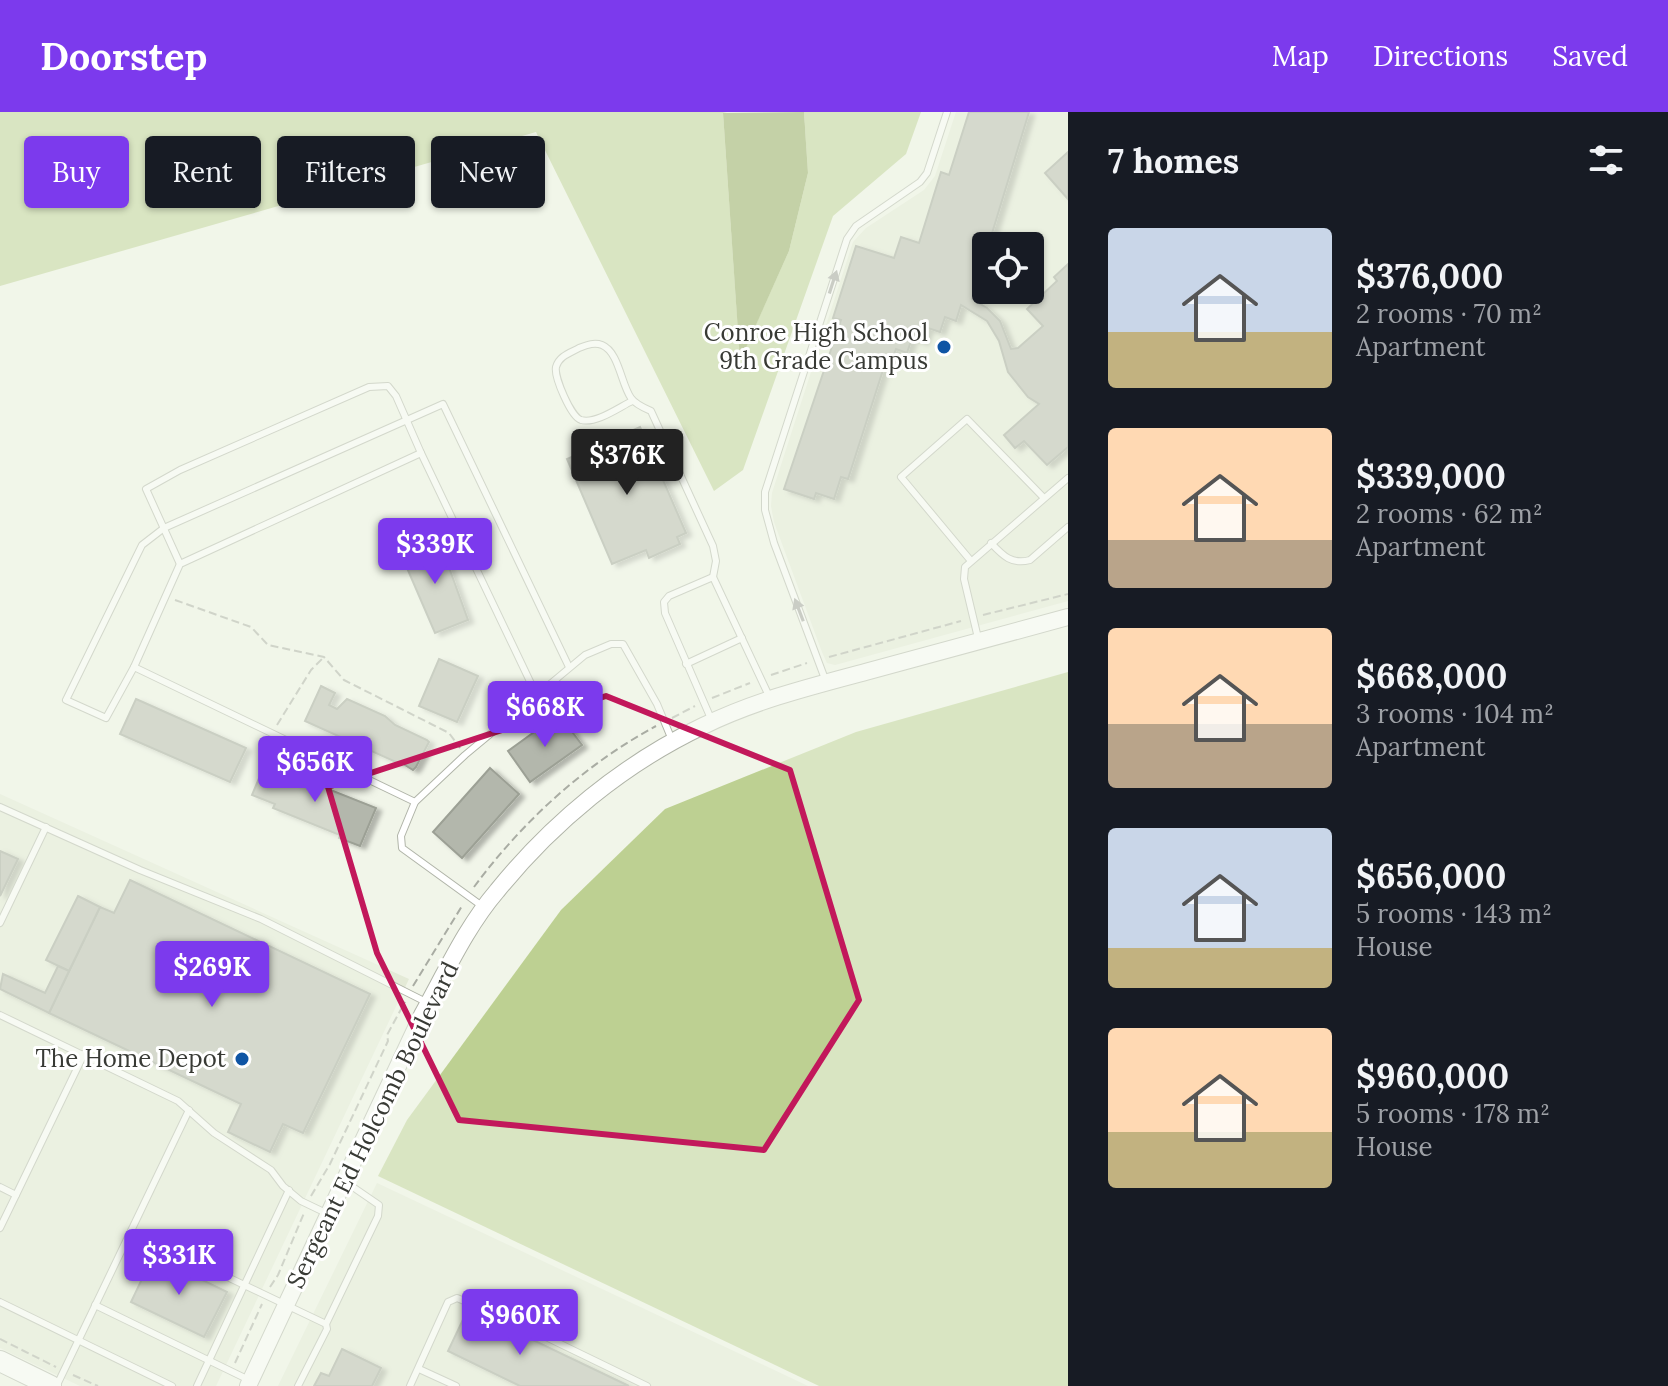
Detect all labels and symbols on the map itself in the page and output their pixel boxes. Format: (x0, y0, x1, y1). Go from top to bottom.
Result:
one-way arrow (827, 270, 840, 294)
place label: Conroe High School 9th Grade Campus (704, 317, 928, 376)
marker: Conroe High School 9th Grade Campus (935, 338, 953, 356)
pin: $376K (571, 429, 683, 497)
pin: $339K (379, 518, 491, 586)
one-way arrow (792, 597, 805, 621)
pin: $668K (489, 681, 601, 749)
pin: $656K (259, 736, 371, 804)
pin: $269K (156, 941, 268, 1009)
street label: Sergeant Ed Holcomb Boulevard (280, 956, 465, 1293)
place label: The Home Depot (35, 1043, 227, 1074)
marker: The Home Depot (233, 1050, 251, 1068)
pin: $331K (123, 1229, 235, 1297)
pin: $960K (464, 1289, 576, 1357)

